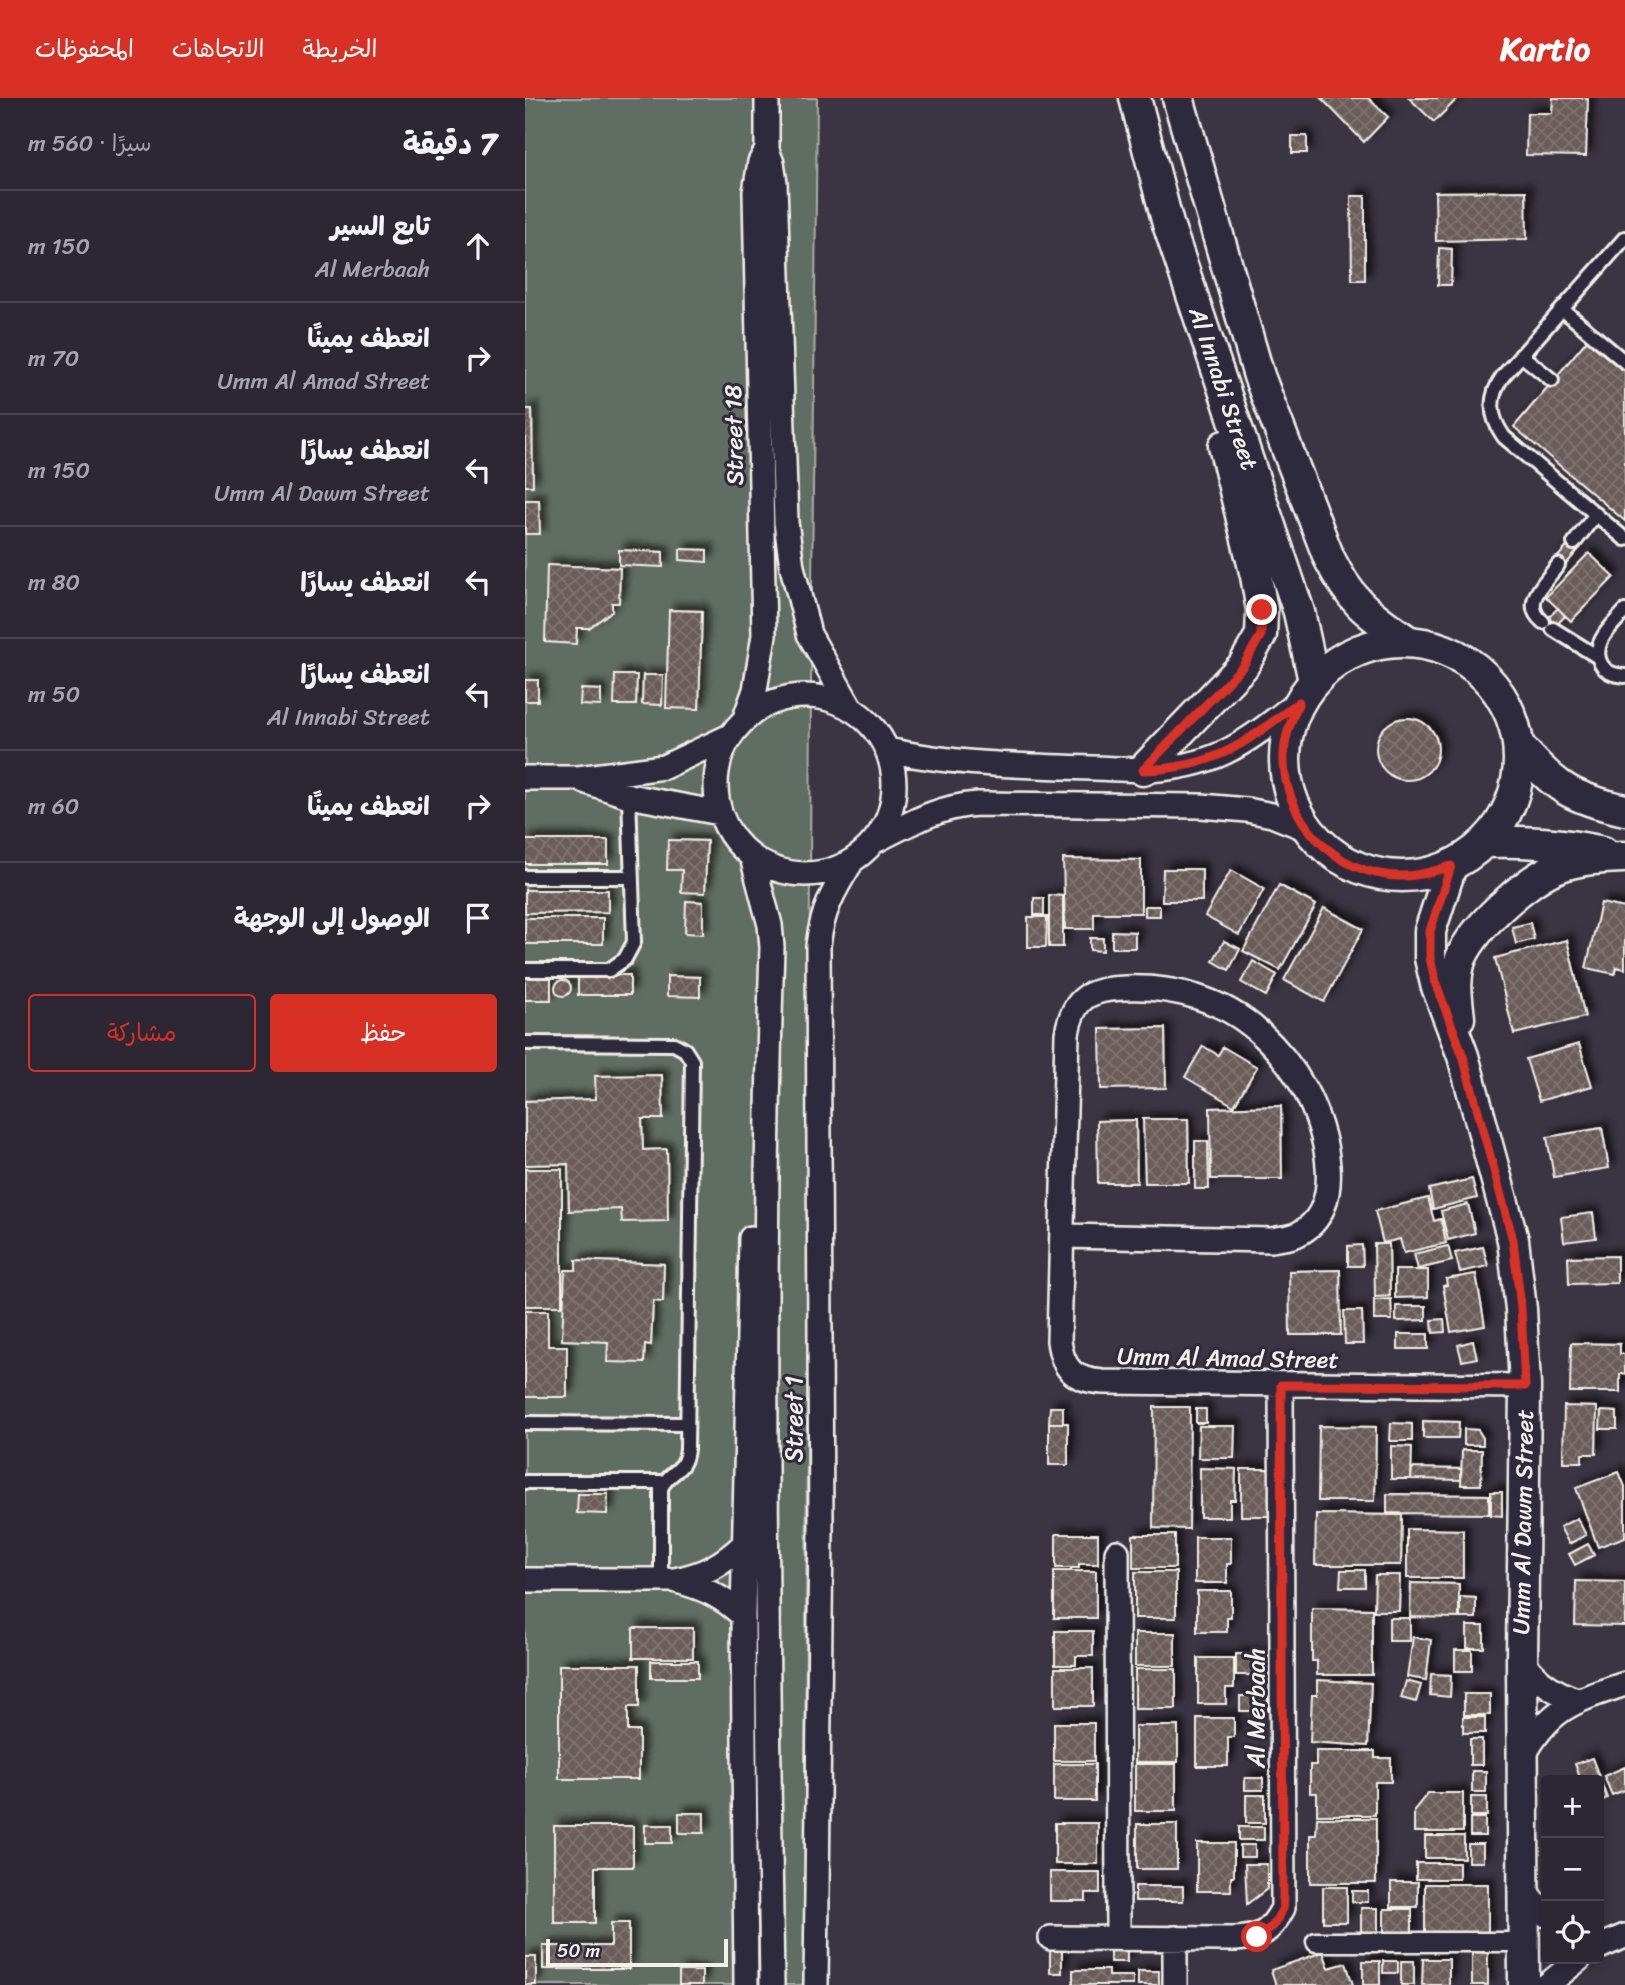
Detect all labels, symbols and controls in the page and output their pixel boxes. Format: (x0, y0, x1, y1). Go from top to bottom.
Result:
text: Kartio (1500, 20, 1590, 78)
text: المحفوظات (35, 28, 134, 70)
text: الاتجاهات (172, 28, 265, 70)
text: الخريطة (303, 28, 377, 70)
text: 7 دقيقة (403, 117, 497, 171)
text: سيرًا · 560 m (28, 123, 151, 164)
text: تابع السير (331, 203, 430, 249)
text: 150 m (28, 226, 90, 267)
icon: ahead (459, 227, 497, 265)
text: Al Merbaah (315, 249, 430, 290)
street label: Al Innabi Street (1176, 300, 1271, 476)
text: انعطف يمينًا (307, 315, 430, 361)
text: 70 m (28, 338, 79, 379)
icon: right (459, 339, 497, 377)
text: Umm Al Amad Street (218, 361, 430, 402)
street label: Street 18 (712, 384, 756, 486)
text: انعطف يسارًا (300, 427, 430, 473)
text: 150 m (28, 450, 90, 491)
icon: left (459, 451, 497, 489)
text: Umm Al Dawm Street (214, 473, 430, 514)
text: انعطف يسارًا (300, 559, 430, 605)
text: 80 m (28, 562, 80, 603)
icon: left (459, 563, 497, 601)
route end (1246, 594, 1277, 625)
text: انعطف يسارًا (300, 651, 430, 697)
text: 50 m (28, 674, 80, 715)
icon: left (459, 675, 497, 713)
text: Al Innabi Street (267, 697, 430, 738)
text: انعطف يمينًا (307, 783, 430, 829)
text: 60 m (28, 786, 79, 827)
icon: right (459, 787, 497, 825)
text: الوصول إلى الوجهة (234, 895, 430, 941)
icon: arrive (459, 899, 497, 937)
button: مشاركة (28, 994, 256, 1072)
button: حفظ (270, 994, 497, 1072)
street label: Umm Al Amad Street (1117, 1335, 1339, 1381)
street label: Street 1 (773, 1376, 815, 1462)
street label: Umm Al Dawm Street (1500, 1409, 1546, 1635)
street label: Al Merbaah (1235, 1648, 1277, 1769)
map controls (1541, 1775, 1604, 1964)
button: + (1541, 1775, 1604, 1838)
button: − (1541, 1838, 1604, 1901)
button: locate (1541, 1901, 1604, 1964)
route start (1241, 1921, 1272, 1952)
text: 50 m (557, 1934, 600, 1967)
scale bar (546, 1936, 728, 1968)

